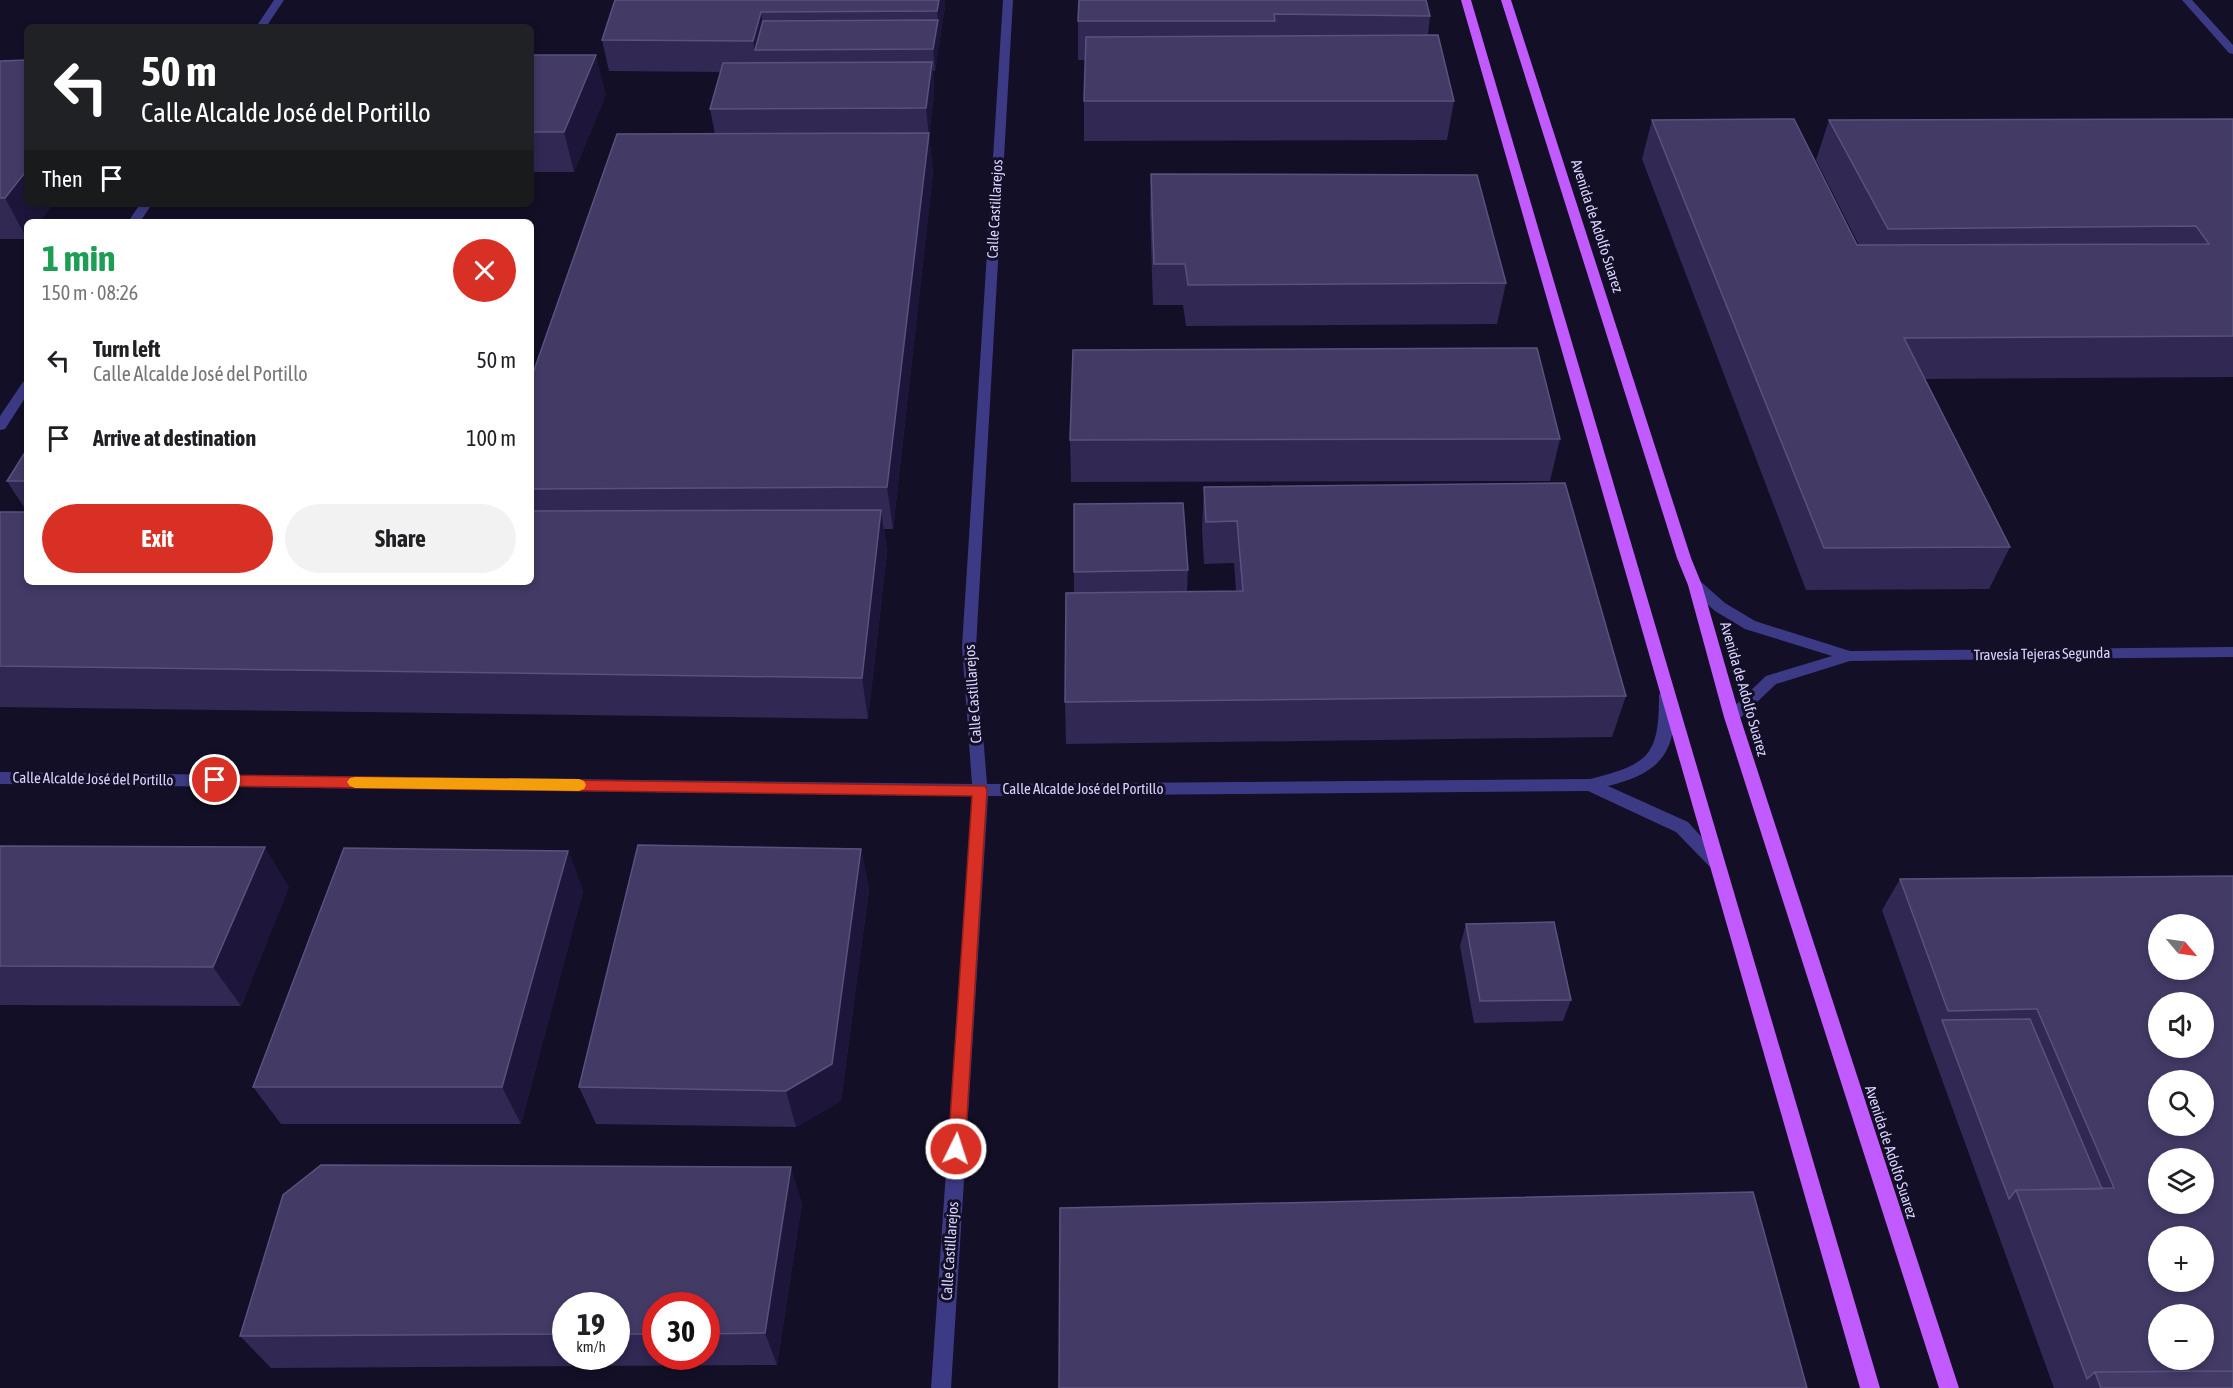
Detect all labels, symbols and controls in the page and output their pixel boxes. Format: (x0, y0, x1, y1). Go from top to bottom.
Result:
text: 50 m (141, 47, 216, 95)
icon: left (42, 48, 120, 126)
text: Calle Alcalde José del Portillo (141, 97, 431, 128)
street label: Avenida de Adolfo Suarez (1568, 157, 1627, 295)
street label: Calle Castillarejos (983, 159, 1006, 259)
icon: arrive (95, 162, 128, 195)
text: Then (42, 166, 83, 192)
text: 1 min (42, 237, 116, 279)
button: close (453, 239, 516, 302)
text: 150 m · 08:26 (42, 281, 138, 304)
text: Turn left (93, 336, 160, 362)
icon: left (42, 344, 75, 377)
text: 50 m (476, 347, 516, 373)
text: Calle Alcalde José del Portillo (93, 362, 308, 385)
icon: arrive (42, 422, 75, 455)
text: Arrive at destination (93, 425, 256, 451)
text: 100 m (466, 425, 516, 451)
button: Exit (42, 504, 273, 573)
button: Share (285, 504, 516, 573)
street label: Avenida de Adolfo Suarez (1717, 620, 1772, 759)
street label: Calle Castillarejos (961, 644, 984, 744)
street label: Travesía Tejeras Segunda (1973, 644, 2111, 663)
pin (189, 754, 240, 805)
icon: arrive (198, 763, 231, 796)
street label: Calle Alcalde José del Portillo (12, 769, 174, 788)
street label: Calle Alcalde José del Portillo (1003, 780, 1164, 797)
north arrow (2148, 914, 2214, 980)
map controls (2148, 914, 2214, 1370)
button: sound (2148, 992, 2214, 1058)
button: search (2148, 1070, 2214, 1136)
street label: Avenida de Adolfo Suarez (1862, 1083, 1921, 1221)
position arrow (924, 1117, 988, 1181)
button: layers (2148, 1148, 2214, 1214)
street label: Calle Castillarejos (938, 1201, 961, 1301)
button: + (2148, 1226, 2214, 1292)
speed limit sign: 30 (642, 1292, 720, 1370)
button: − (2148, 1304, 2214, 1370)
text: 19 (577, 1307, 605, 1341)
text: km/h (576, 1338, 606, 1355)

